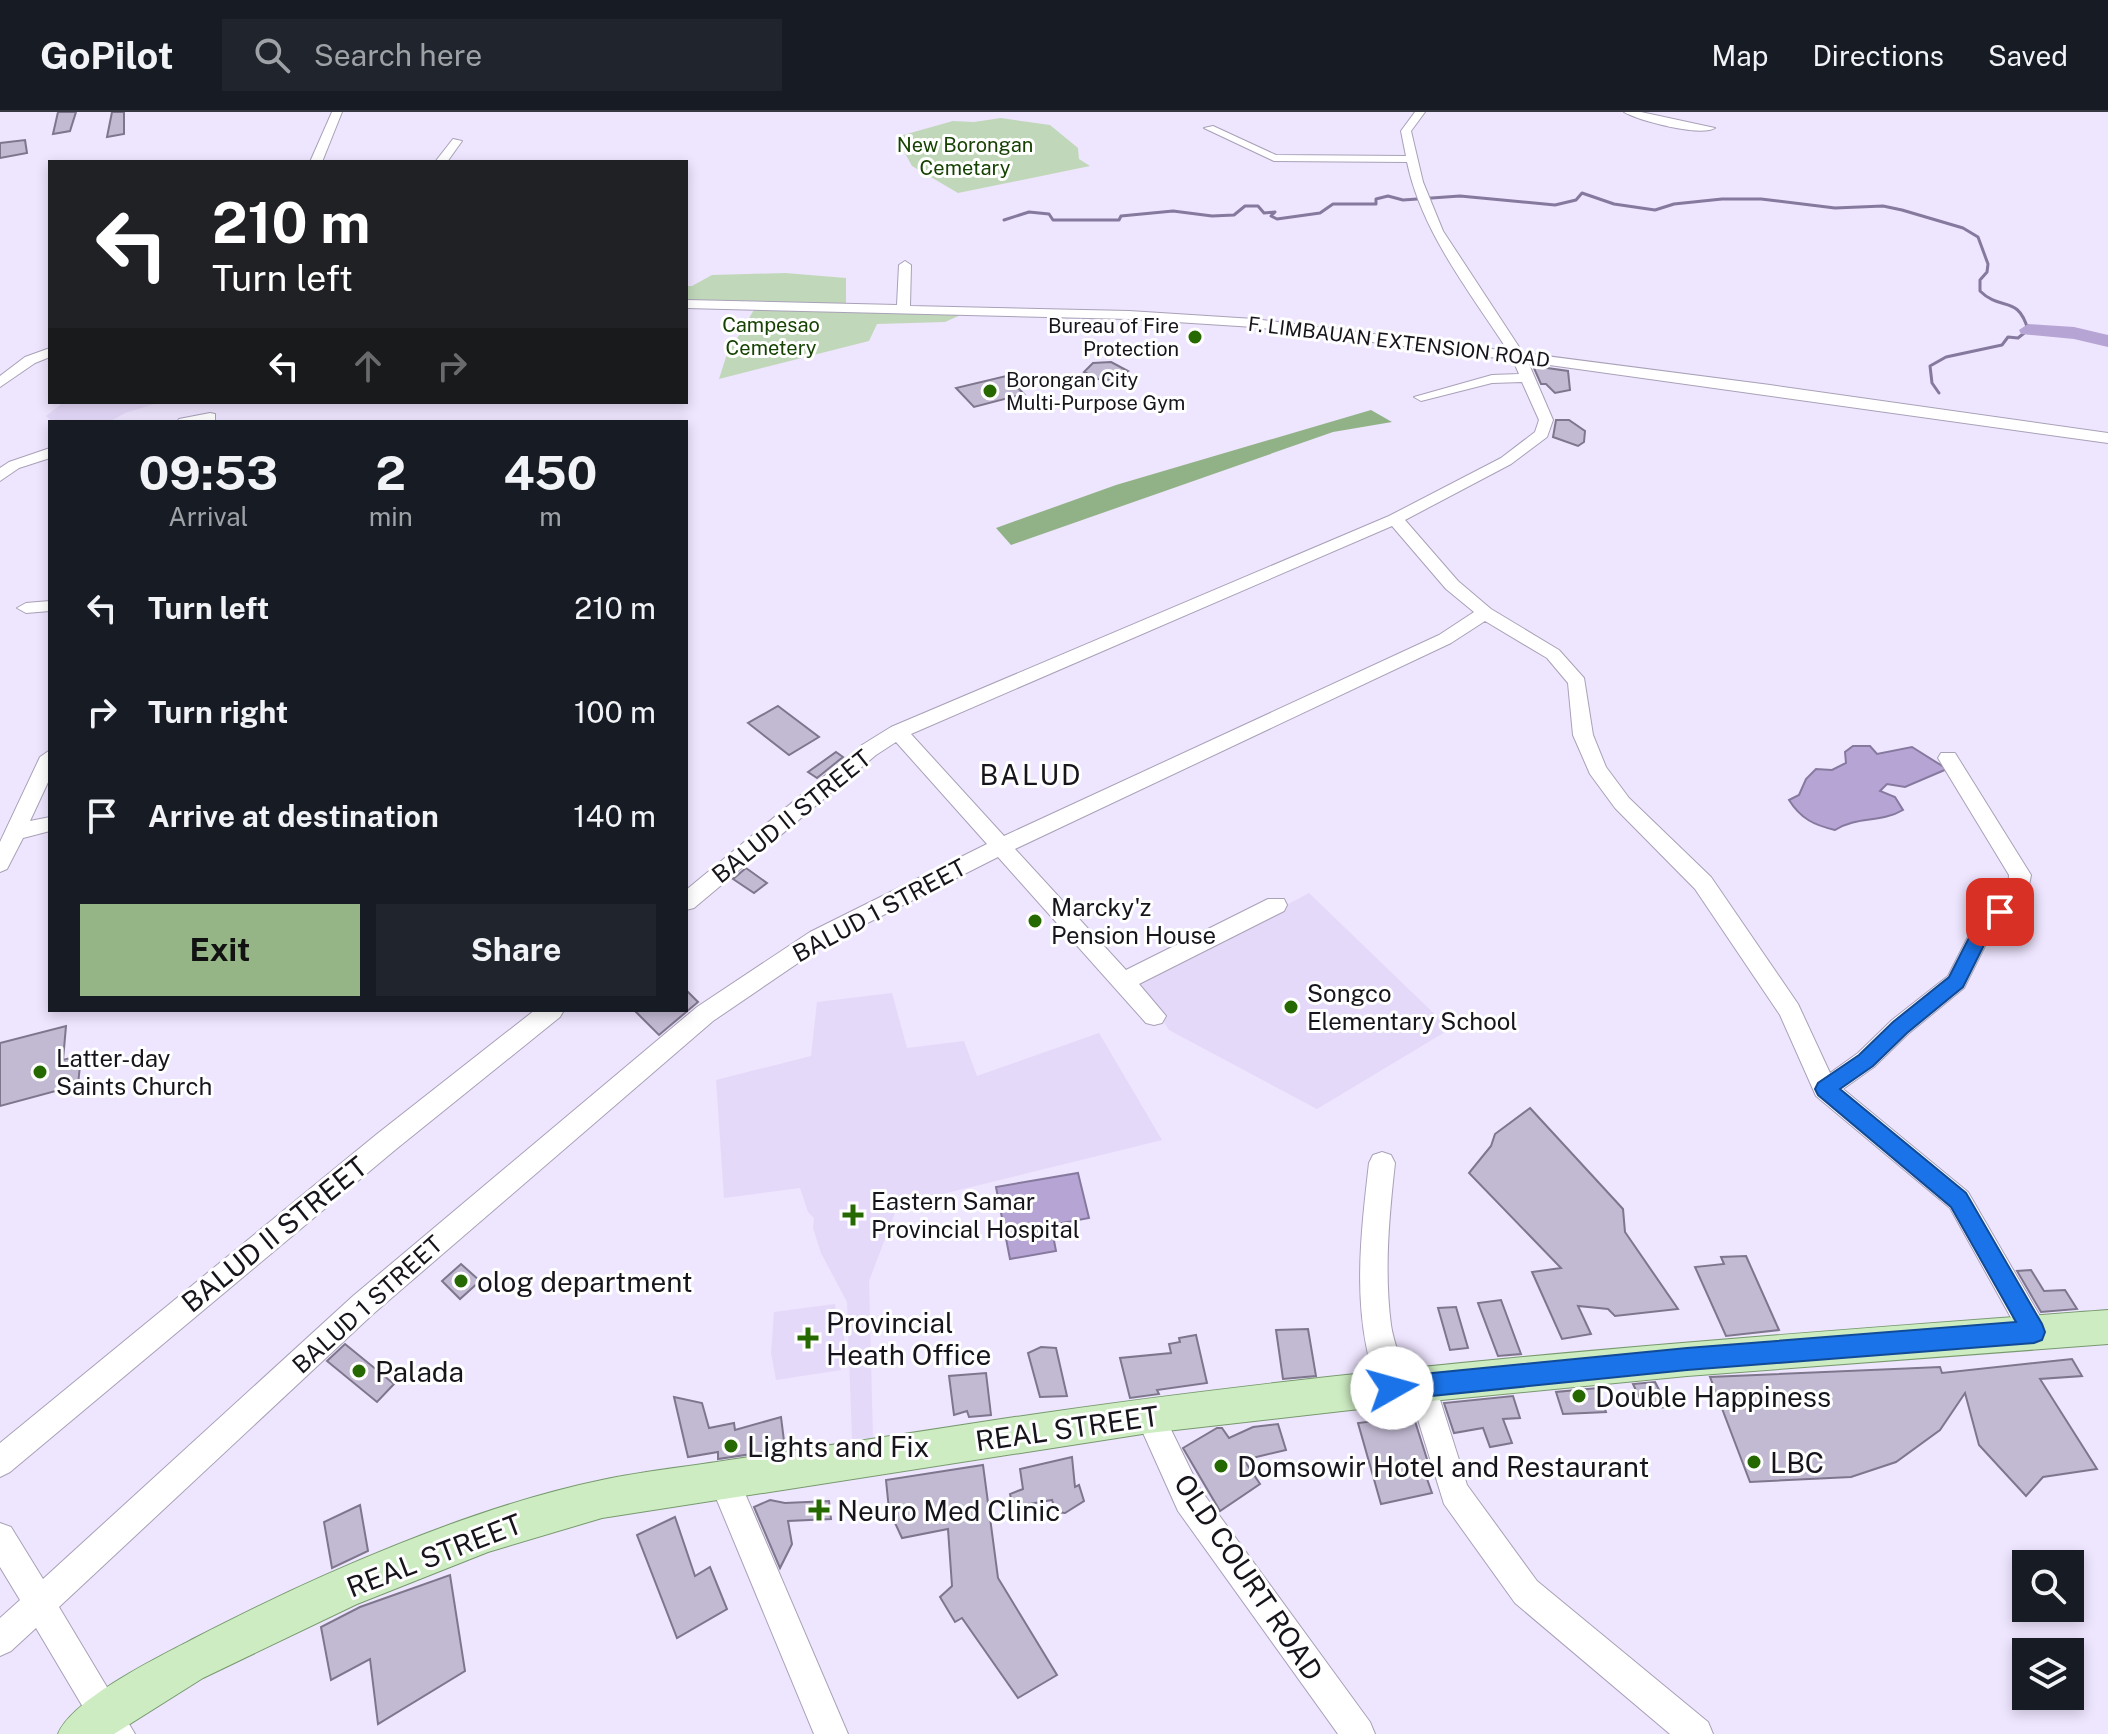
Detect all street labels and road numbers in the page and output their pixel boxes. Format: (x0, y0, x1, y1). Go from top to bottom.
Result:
street label: F. LIMBAUAN EXTENSION ROAD (1247, 312, 1551, 372)
street label: BALUD II STREET (706, 744, 876, 888)
street label: BALUD 1 STREET (788, 853, 970, 967)
street label: BALUD II STREET (175, 1149, 373, 1319)
street label: BALUD 1 STREET (286, 1229, 448, 1379)
street label: REAL STREET (973, 1399, 1161, 1457)
street label: OLD COURT ROAD (1168, 1468, 1330, 1686)
street label: REAL STREET (342, 1506, 526, 1604)

